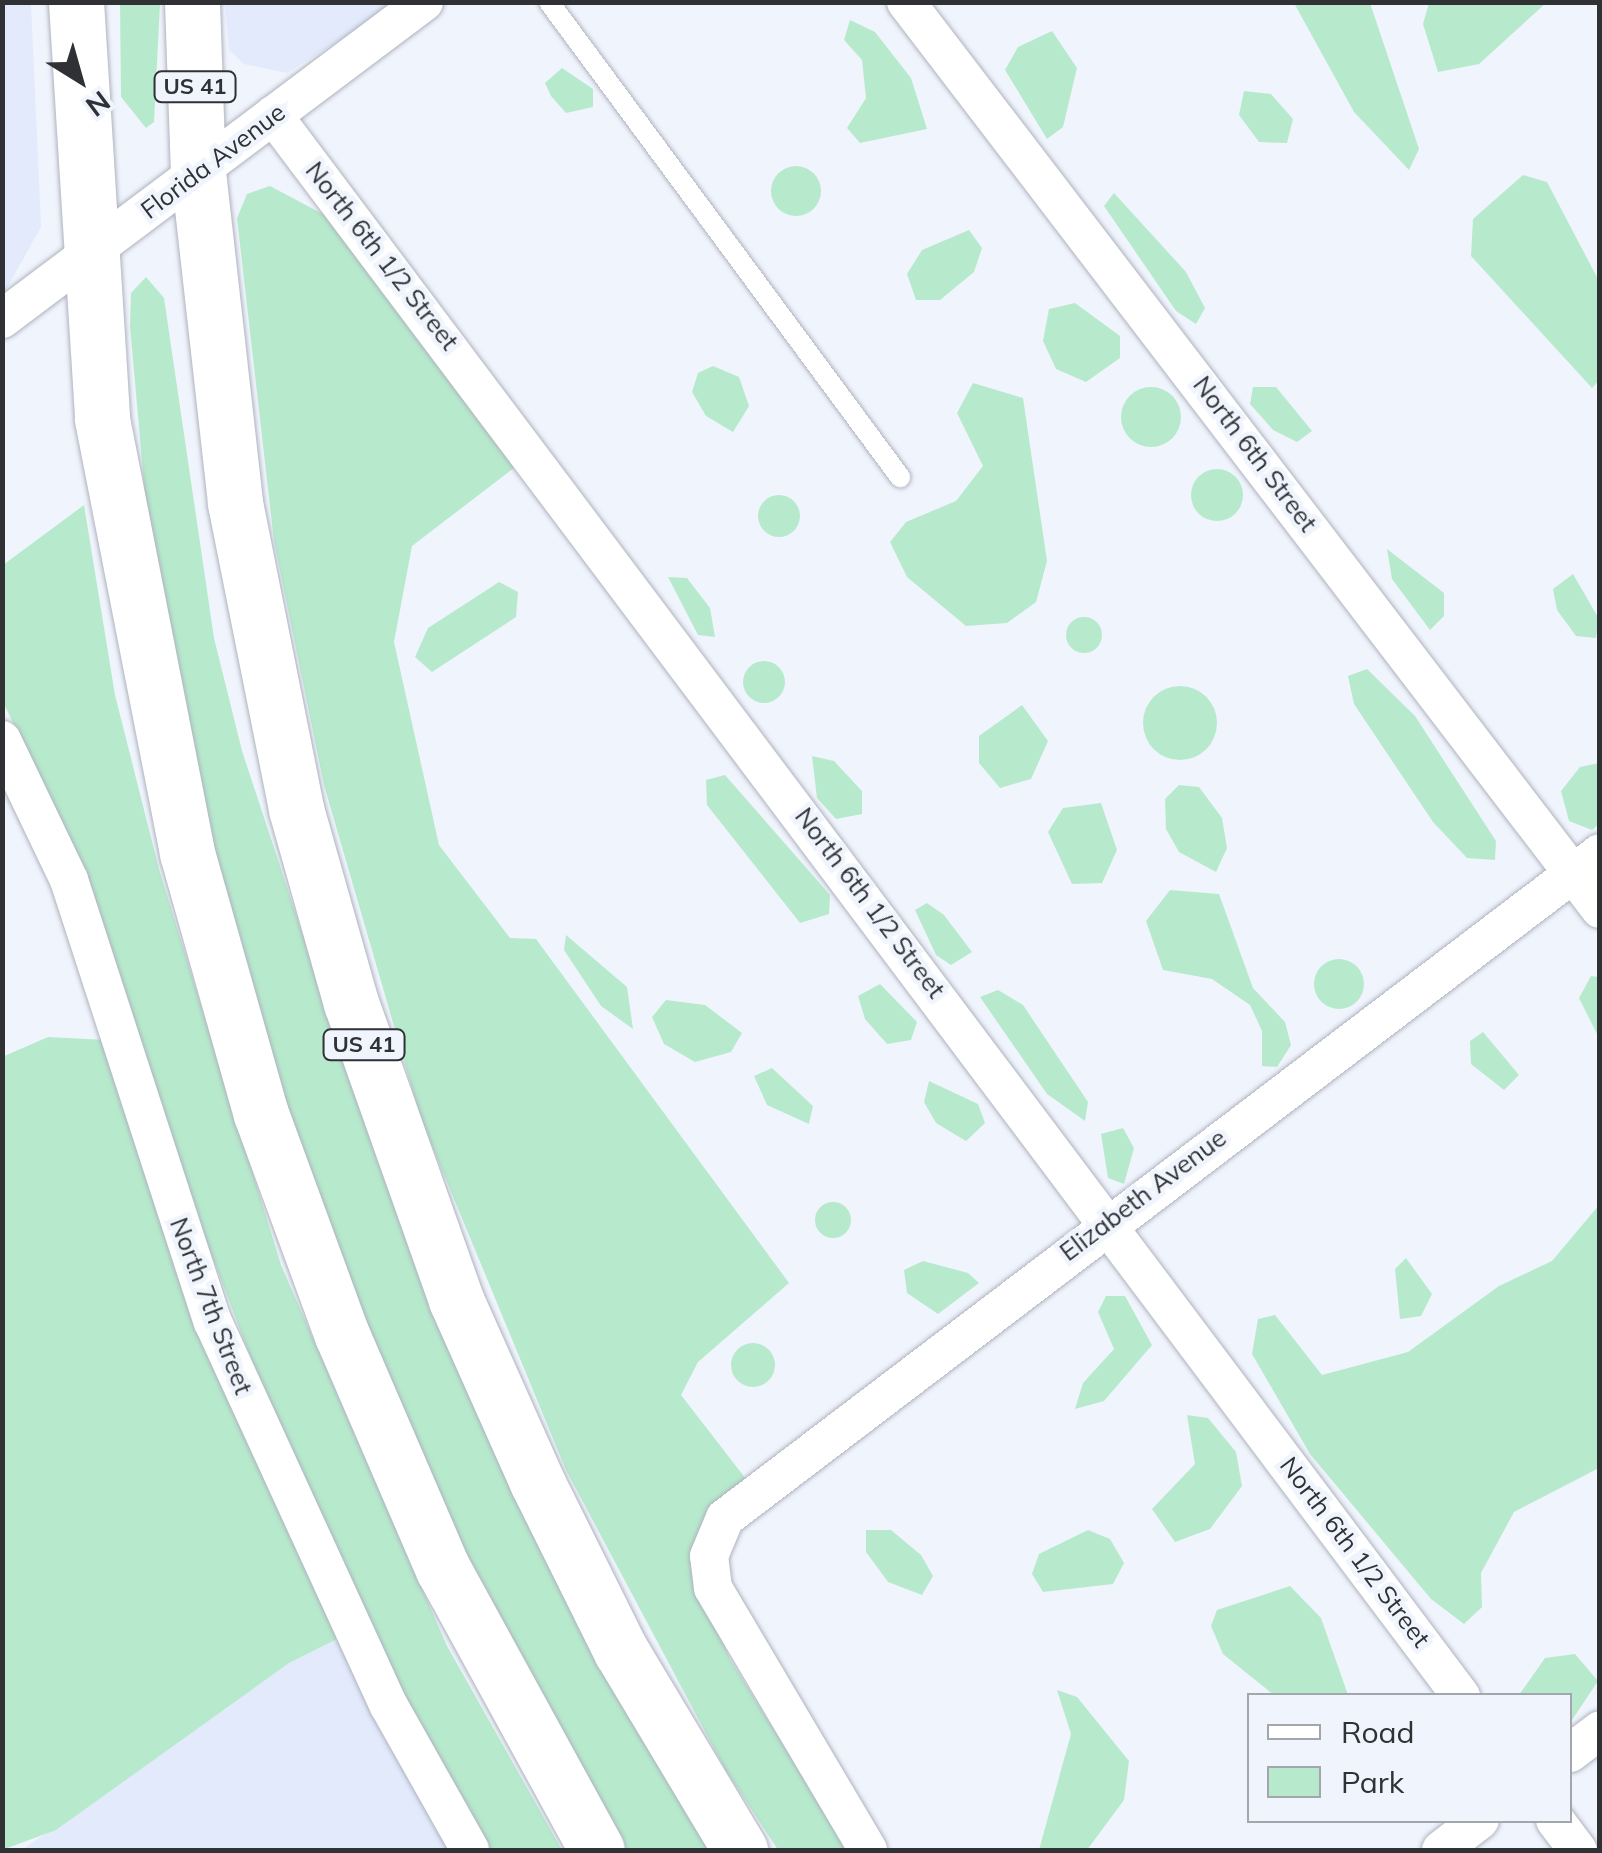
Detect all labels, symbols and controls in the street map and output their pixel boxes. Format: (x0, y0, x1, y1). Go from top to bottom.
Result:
north arrow (30, 30, 130, 130)
road number: US 41 (152, 70, 238, 104)
text: N (79, 84, 117, 125)
street label: Florida Avenue (135, 97, 291, 225)
street label: North 6th 1/2 Street (299, 156, 465, 356)
street label: North 6th Street (1187, 370, 1323, 538)
street label: North 6th 1/2 Street (789, 802, 951, 1004)
road number: US 41 (322, 1028, 406, 1062)
street label: Elizabeth Avenue (1054, 1123, 1232, 1267)
street label: North 7th Street (164, 1213, 258, 1399)
street label: North 6th 1/2 Street (1274, 1451, 1436, 1653)
legend (1247, 1693, 1572, 1823)
text: Road (1341, 1713, 1415, 1751)
text: Park (1341, 1763, 1404, 1801)

